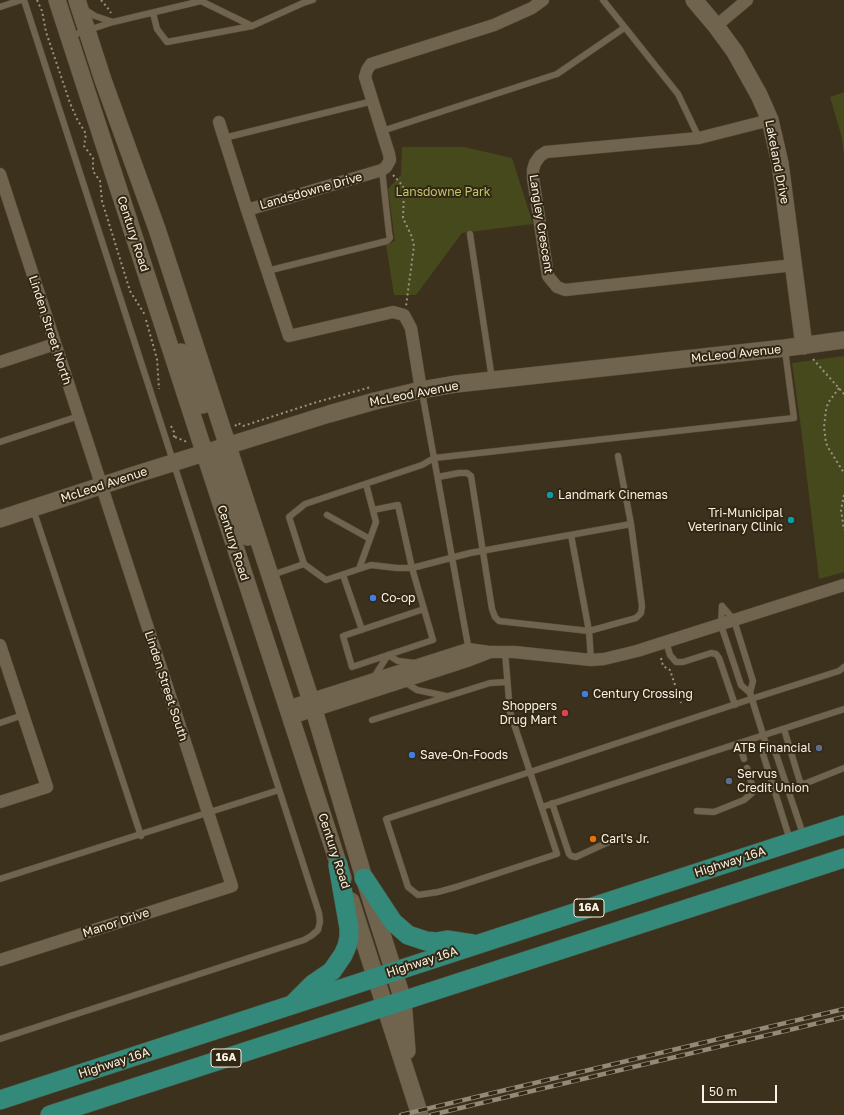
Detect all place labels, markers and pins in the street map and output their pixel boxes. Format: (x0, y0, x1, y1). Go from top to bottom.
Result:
place label: Landmark Cinemas (558, 488, 668, 502)
marker: Landmark Cinemas (545, 490, 555, 500)
place label: Tri-Municipal Veterinary Clinic (688, 506, 783, 534)
marker: Tri-Municipal Veterinary Clinic (786, 515, 796, 525)
place label: Co-op (381, 591, 415, 605)
marker: Co-op (368, 593, 378, 603)
place label: Century Crossing (593, 687, 693, 701)
marker: Century Crossing (580, 689, 590, 699)
place label: Shoppers Drug Mart (499, 699, 557, 727)
marker: Shoppers Drug Mart (560, 708, 570, 718)
place label: ATB Financial (733, 741, 811, 755)
marker: ATB Financial (814, 743, 824, 753)
place label: Save-On-Foods (420, 748, 508, 762)
marker: Save-On-Foods (407, 750, 417, 760)
place label: Servus Credit Union (737, 767, 809, 795)
marker: Servus Credit Union (724, 776, 734, 786)
place label: Carl's Jr. (601, 832, 649, 846)
marker: Carl's Jr. (588, 834, 598, 844)

